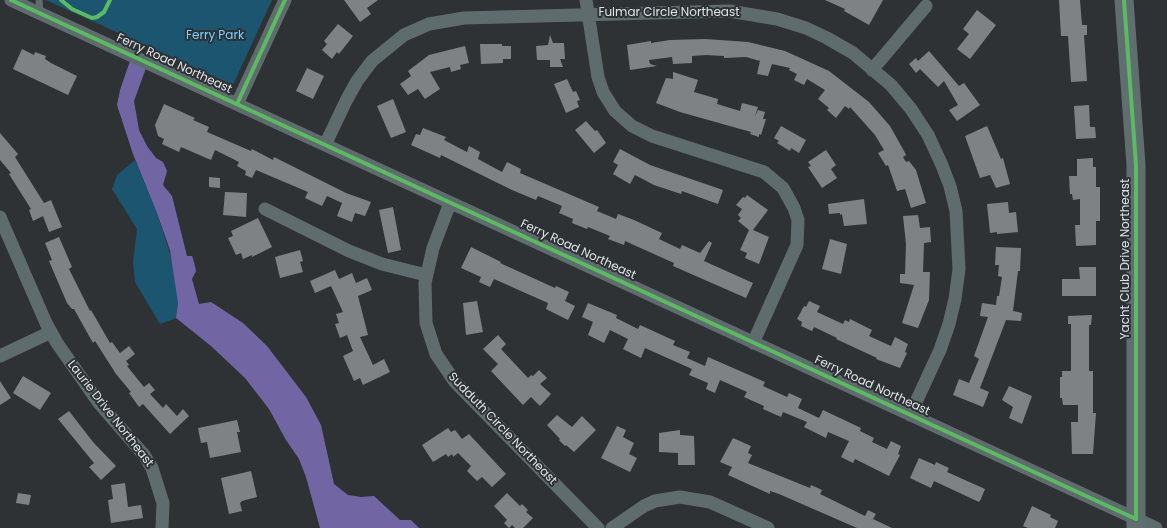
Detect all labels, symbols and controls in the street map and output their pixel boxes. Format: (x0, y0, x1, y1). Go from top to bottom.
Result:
street label: Fulmar Circle Northeast (598, 6, 740, 20)
park label: Ferry Park (186, 29, 244, 43)
street label: Ferry Road Northeast (114, 31, 234, 97)
street label: Yacht Club Drive Northeast (1119, 179, 1133, 339)
street label: Ferry Road Northeast (518, 217, 638, 283)
street label: Ferry Road Northeast (812, 353, 932, 419)
street label: Laurie Drive Northeast (64, 358, 156, 470)
street label: Sudduth Circle Northeast (445, 370, 559, 488)

